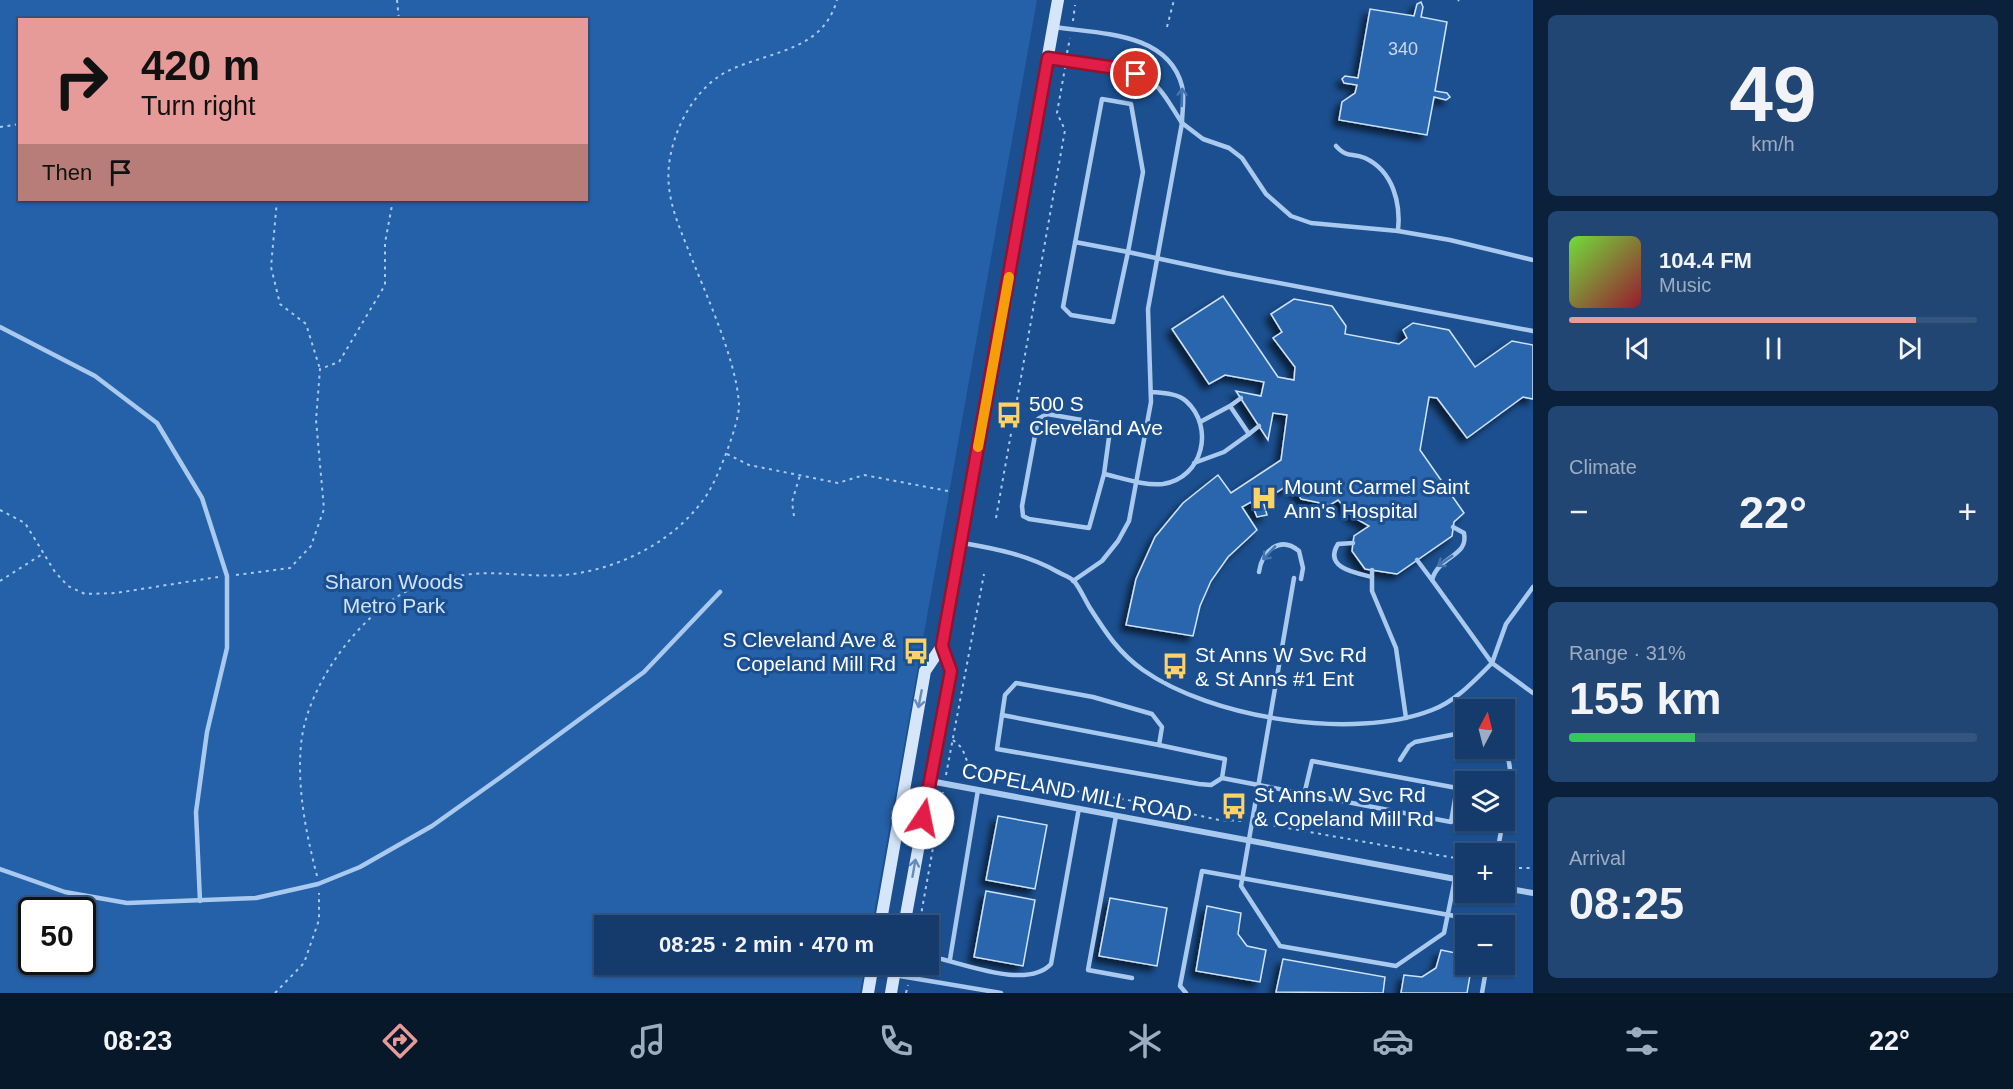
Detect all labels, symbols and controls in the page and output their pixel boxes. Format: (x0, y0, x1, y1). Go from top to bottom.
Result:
house number: 340 (1388, 39, 1418, 59)
icon: right (42, 42, 120, 120)
text: 420 m (141, 42, 260, 89)
pin (1110, 48, 1161, 99)
text: 49 (1730, 50, 1816, 138)
icon: arrive (1119, 57, 1152, 90)
one-way arrow (1177, 88, 1188, 107)
text: Turn right (141, 91, 256, 121)
text: km/h (1751, 133, 1795, 155)
icon: arrive (104, 156, 137, 189)
text: Then (42, 160, 92, 185)
text: 104.4 FM (1659, 248, 1752, 273)
text: Music (1659, 274, 1711, 296)
icon: previous (1621, 332, 1654, 365)
icon: pause (1757, 332, 1790, 365)
icon: next (1893, 332, 1926, 365)
place label: 500 S Cleveland Ave (1029, 392, 1163, 439)
bus stop icon: 500 S Cleveland Ave (994, 400, 1024, 430)
text: Climate (1569, 456, 1637, 478)
place label: Mount Carmel Saint Ann's Hospital (1284, 475, 1470, 522)
hospital icon: Mount Carmel Saint Ann's Hospital (1249, 483, 1279, 513)
text: 22° (1739, 487, 1807, 538)
text: − (1569, 493, 1588, 530)
text: + (1958, 493, 1977, 530)
one-way arrow (1262, 545, 1277, 560)
one-way arrow (1438, 555, 1454, 567)
park label: Sharon Woods Metro Park (325, 570, 463, 617)
place label: S Cleveland Ave & Copeland Mill Rd (722, 628, 896, 675)
bus stop icon: S Cleveland Ave & Copeland Mill Rd (901, 636, 931, 666)
text: Range · 31% (1569, 642, 1686, 664)
place label: St Anns W Svc Rd & St Anns #1 Ent (1195, 643, 1367, 690)
bus stop icon: St Anns W Svc Rd & St Anns #1 Ent (1160, 651, 1190, 681)
text: 155 km (1569, 673, 1722, 724)
one-way arrow (914, 688, 925, 708)
north arrow (1455, 699, 1515, 759)
map controls (1455, 699, 1515, 975)
street label: COPELAND MILL ROAD (960, 758, 1194, 826)
button: layers (1455, 771, 1515, 831)
place label: St Anns W Svc Rd & Copeland Mill Rd (1254, 783, 1434, 830)
position arrow (891, 786, 955, 850)
bus stop icon: St Anns W Svc Rd & Copeland Mill Rd (1219, 791, 1249, 821)
button: + (1455, 843, 1515, 903)
text: Arrival (1569, 847, 1626, 869)
one-way arrow (909, 859, 920, 878)
text: 08:25 (1569, 878, 1684, 929)
speed limit sign: 50 (18, 897, 96, 975)
button: − (1455, 915, 1515, 975)
text: 08:25 · 2 min · 470 m (659, 932, 874, 957)
icon: directions (379, 1020, 421, 1062)
icon: music (627, 1020, 669, 1062)
icon: phone (875, 1020, 917, 1062)
icon: climate (1124, 1020, 1166, 1062)
icon: car (1372, 1020, 1414, 1062)
icon: filters (1621, 1020, 1663, 1062)
text: 08:23 (103, 1026, 172, 1056)
text: 22° (1869, 1026, 1910, 1056)

